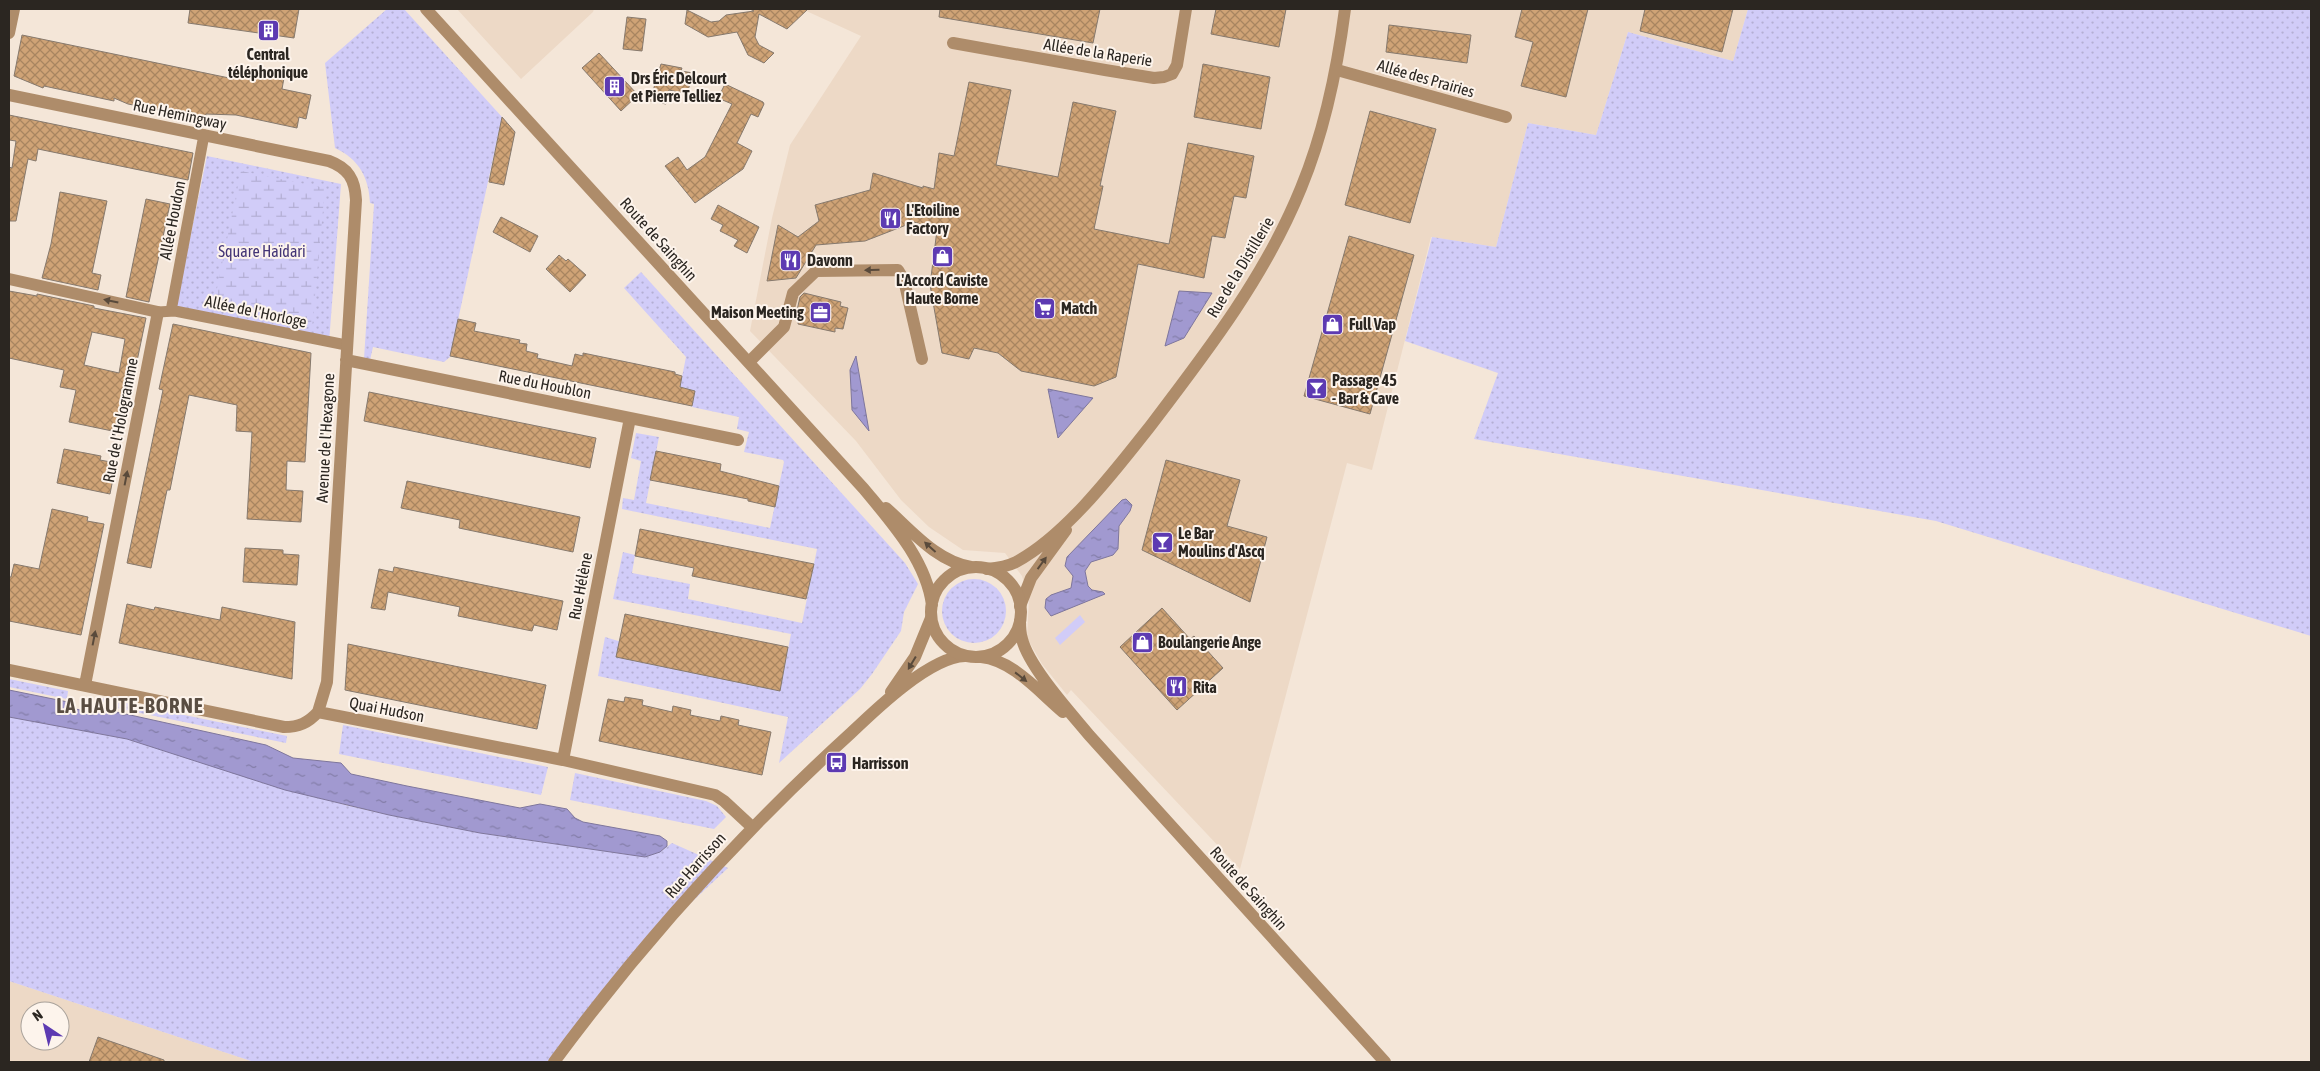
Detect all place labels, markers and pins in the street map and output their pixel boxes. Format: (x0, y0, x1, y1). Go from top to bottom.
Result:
building icon: Central téléphonique (256, 18, 280, 42)
place label: Central téléphonique (227, 45, 308, 81)
place label: Drs Éric Delcourt et Pierre Telliez (631, 69, 727, 105)
building icon: Drs Éric Delcourt et Pierre Telliez (603, 75, 627, 99)
place label: L'Etoiline Factory (906, 201, 959, 237)
restaurant icon: L'Etoiline Factory (878, 207, 902, 231)
shop icon: L'Accord Caviste Haute Borne (930, 244, 954, 268)
restaurant icon: Davonn (779, 248, 803, 272)
place label: Davonn (807, 251, 853, 269)
place label: L'Accord Caviste Haute Borne (896, 271, 988, 307)
supermarket icon: Match (1033, 296, 1057, 320)
place label: Match (1061, 299, 1098, 317)
office icon: Maison Meeting (808, 300, 832, 324)
place label: Maison Meeting (711, 303, 804, 321)
shop icon: Full Vap (1321, 312, 1345, 336)
place label: Full Vap (1349, 315, 1396, 333)
place label: Passage 45 - Bar & Cave (1332, 371, 1399, 407)
bar icon: Passage 45 - Bar & Cave (1304, 377, 1328, 401)
place label: Le Bar Moulins d'Ascq (1178, 524, 1265, 560)
bar icon: Le Bar Moulins d'Ascq (1150, 530, 1174, 554)
shop icon: Boulangerie Ange (1130, 630, 1154, 654)
place label: Boulangerie Ange (1158, 633, 1261, 651)
restaurant icon: Rita (1165, 675, 1189, 699)
place label: Rita (1193, 678, 1217, 696)
bus stop icon: Harrisson (824, 751, 848, 775)
place label: Harrisson (852, 754, 909, 772)

